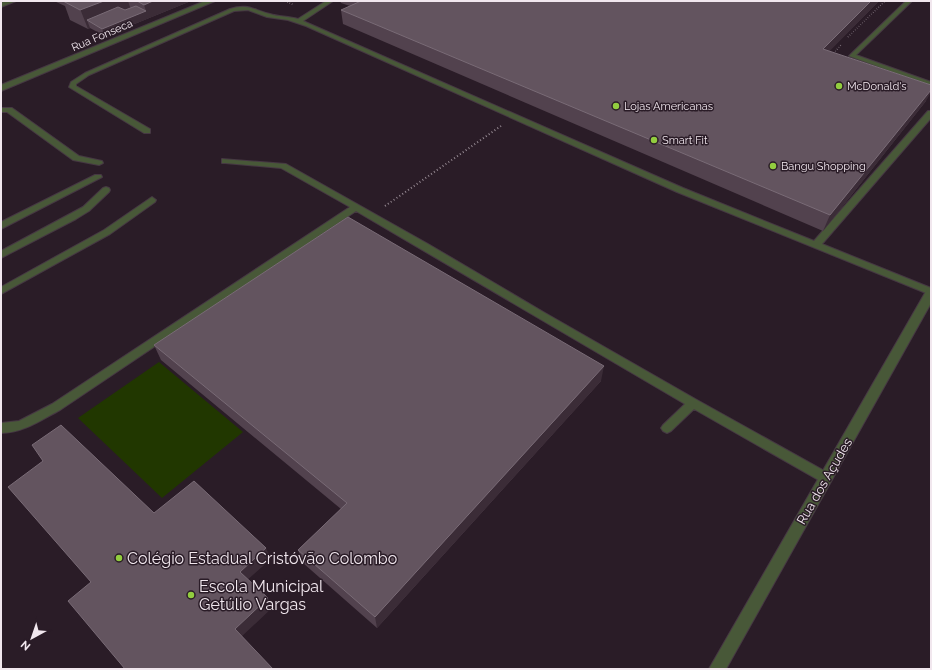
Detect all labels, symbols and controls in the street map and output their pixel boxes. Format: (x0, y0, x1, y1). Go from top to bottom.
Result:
street label: Rua Fonseca (70, 17, 135, 54)
place label: McDonald's (847, 80, 907, 93)
marker: McDonald's (834, 81, 844, 91)
place label: Lojas Americanas (624, 100, 713, 113)
marker: Lojas Americanas (611, 101, 621, 111)
place label: Smart Fit (662, 134, 708, 147)
marker: Smart Fit (649, 135, 659, 145)
place label: Bangu Shopping (781, 160, 866, 173)
marker: Bangu Shopping (768, 161, 778, 171)
street label: Rua dos Açudes (794, 436, 855, 527)
place label: Colégio Estadual Cristóvão Colombo (127, 549, 397, 568)
marker: Colégio Estadual Cristóvão Colombo (114, 553, 124, 563)
place label: Escola Municipal Getúlio Vargas (199, 577, 324, 614)
marker: Escola Municipal Getúlio Vargas (186, 590, 196, 600)
north arrow (12, 618, 52, 658)
text: N (18, 638, 33, 653)

